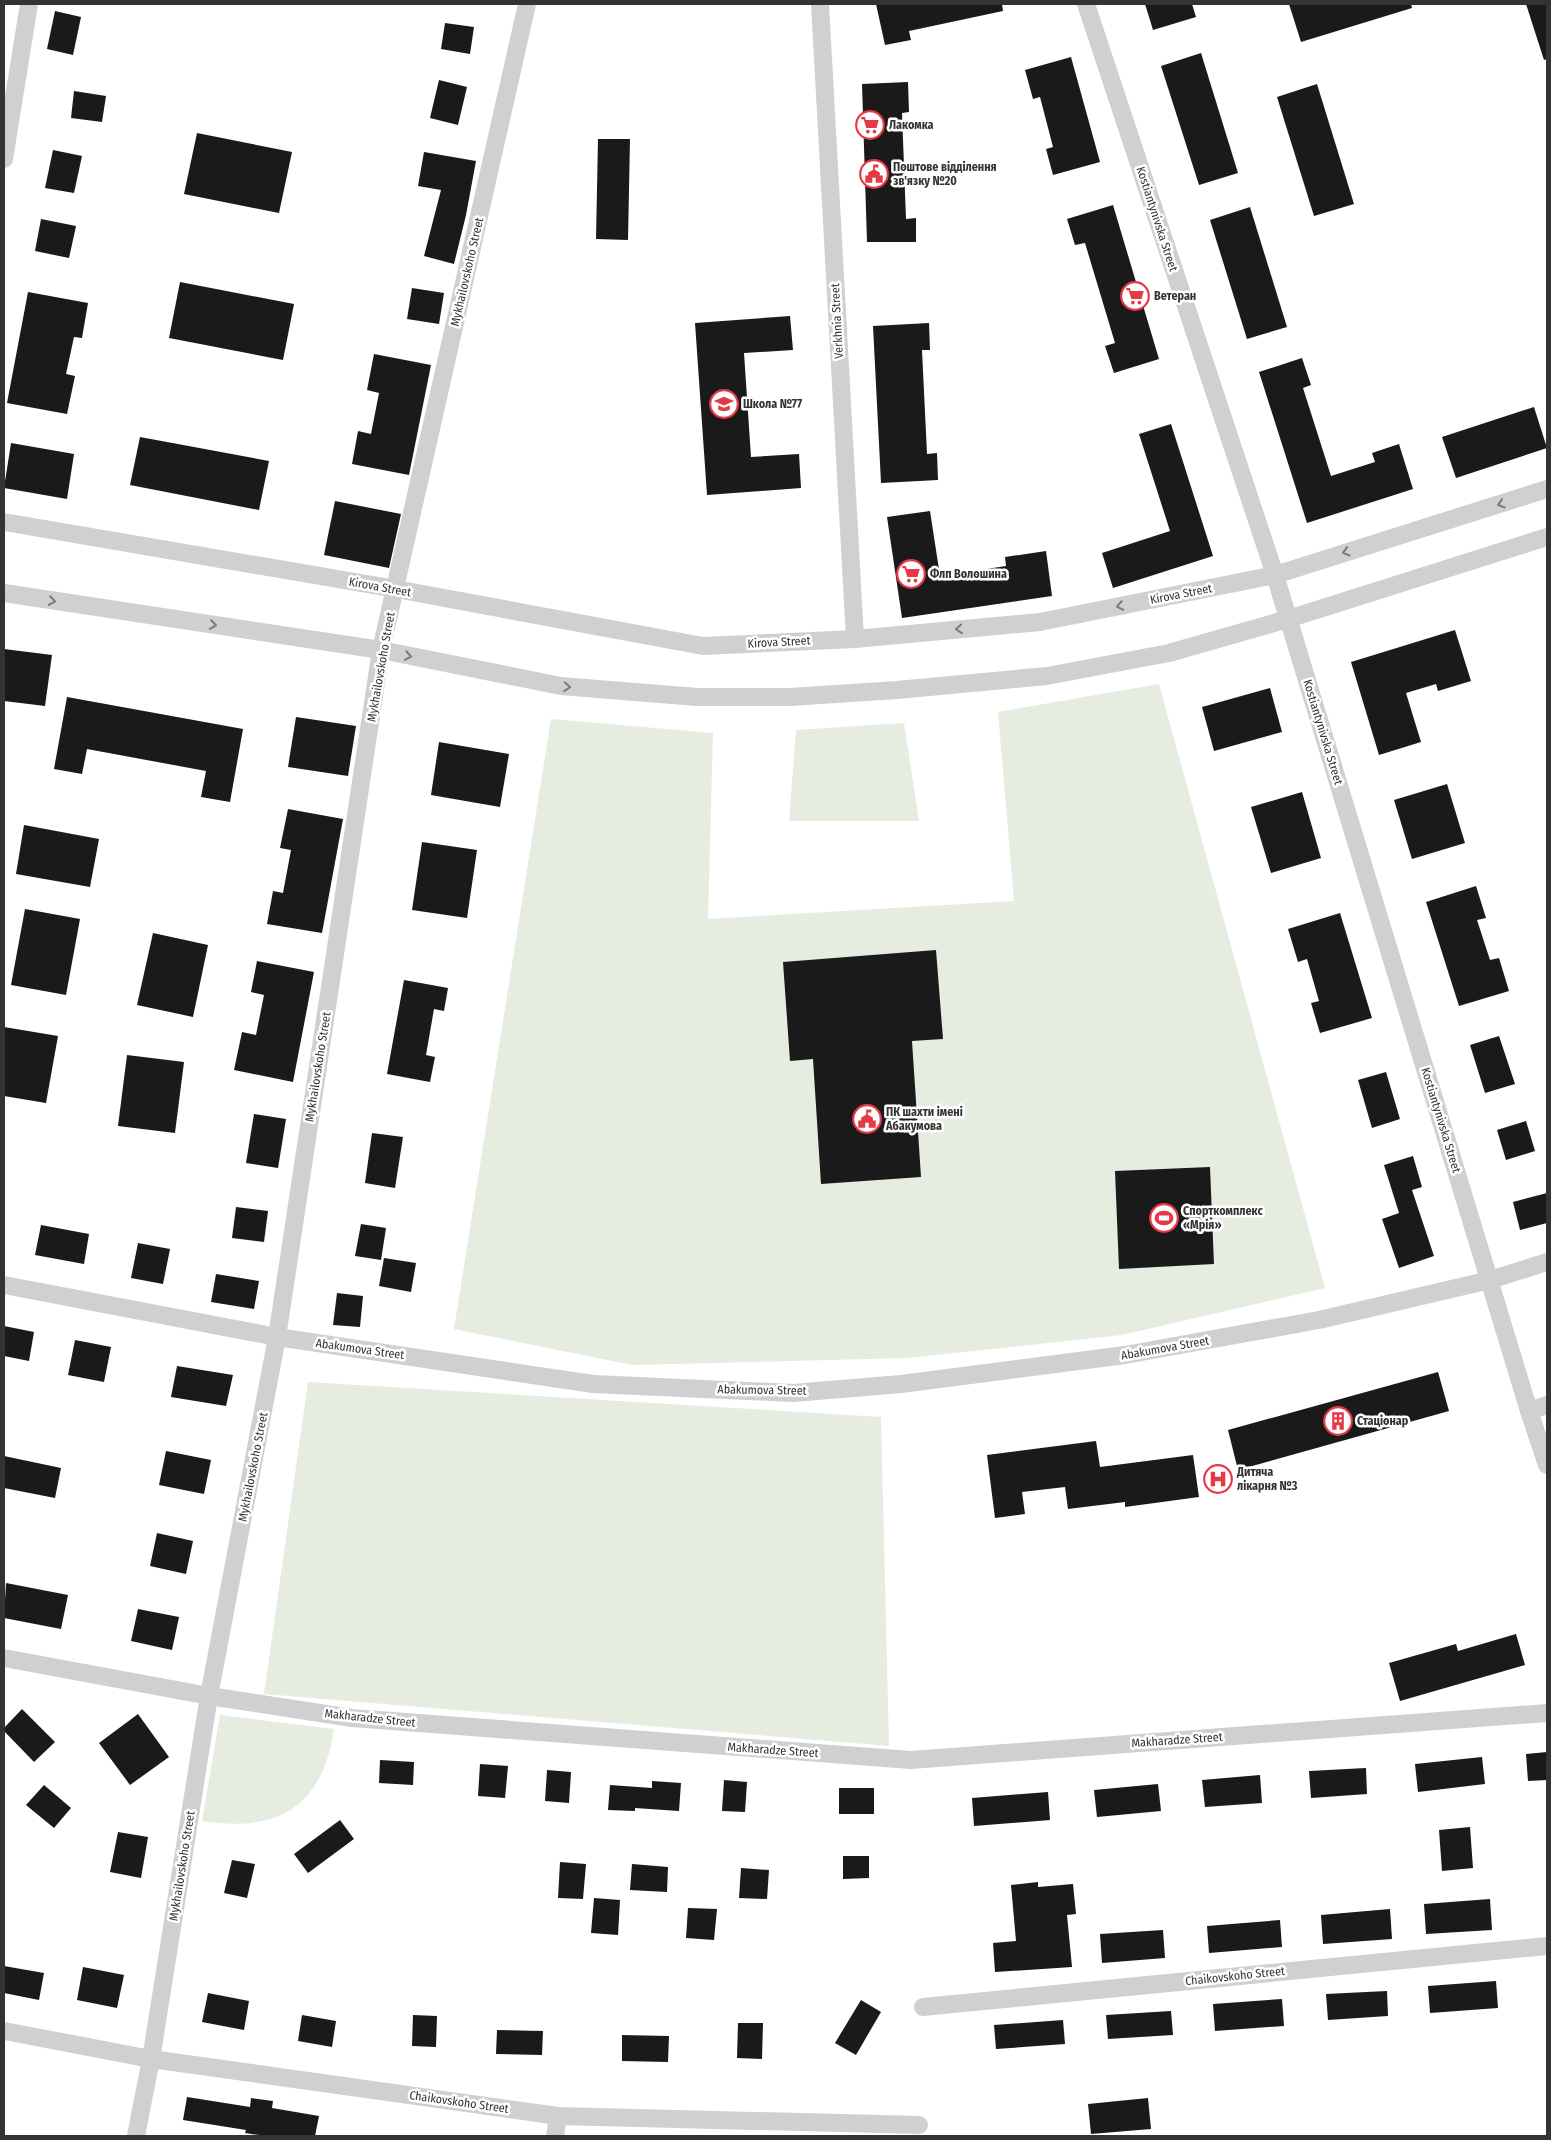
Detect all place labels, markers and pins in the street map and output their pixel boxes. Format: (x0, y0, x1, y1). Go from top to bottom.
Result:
supermarket icon: Лакомка (855, 110, 885, 140)
place label: Лакомка (889, 118, 934, 132)
public building icon: Поштове відділення зв'язку №20 (859, 159, 889, 189)
place label: Поштове відділення зв'язку №20 (893, 160, 997, 188)
supermarket icon: Ветеран (1120, 281, 1150, 311)
place label: Ветеран (1154, 289, 1196, 303)
school or university icon: Школа №77 (709, 389, 739, 419)
place label: Школа №77 (743, 397, 802, 411)
supermarket icon: Флп Волошина (896, 559, 926, 589)
place label: Флп Волошина (930, 567, 1007, 581)
public building icon: ПК шахти імені Абакумова (852, 1104, 882, 1134)
place label: ПК шахти імені Абакумова (885, 1105, 963, 1133)
sports icon: Спорткомплекс «Мрія» (1149, 1203, 1179, 1233)
place label: Спорткомплекс «Мрія» (1183, 1204, 1263, 1232)
building icon: Стаціонар (1323, 1406, 1353, 1436)
place label: Стаціонар (1357, 1414, 1409, 1428)
hospital icon: Дитяча лікарня №3 (1203, 1464, 1233, 1494)
place label: Дитяча лікарня №3 (1236, 1465, 1298, 1493)

